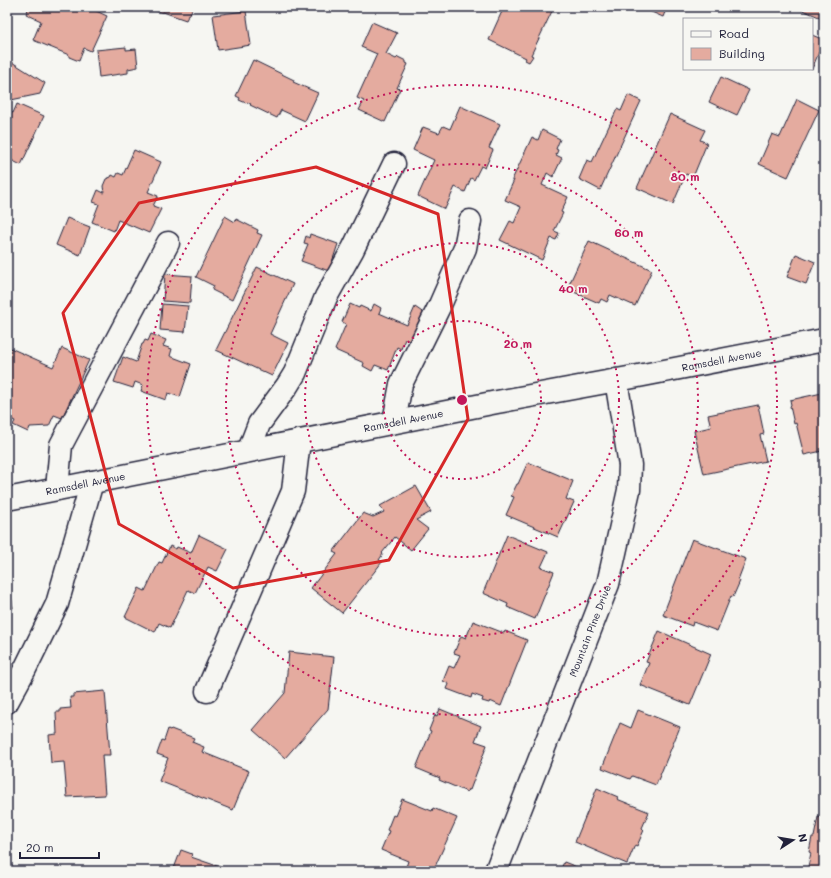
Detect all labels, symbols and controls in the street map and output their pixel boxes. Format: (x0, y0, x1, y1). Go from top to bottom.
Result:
legend (683, 18, 813, 70)
text: Road (719, 25, 749, 41)
text: Building (719, 45, 765, 61)
text: 80 m (670, 168, 700, 184)
text: 60 m (615, 224, 643, 240)
text: 40 m (558, 280, 588, 296)
text: 20 m (504, 335, 532, 351)
street label: Ramsdell Avenue (680, 345, 763, 374)
centre of rings (455, 393, 469, 407)
street label: Ramsdell Avenue (362, 406, 444, 435)
street label: Ramsdell Avenue (44, 469, 127, 498)
street label: Mountain Pine Drive (565, 582, 614, 679)
north arrow (773, 820, 813, 860)
text: N (795, 832, 811, 843)
scale bar (20, 834, 99, 860)
text: 20 m (26, 839, 54, 855)

